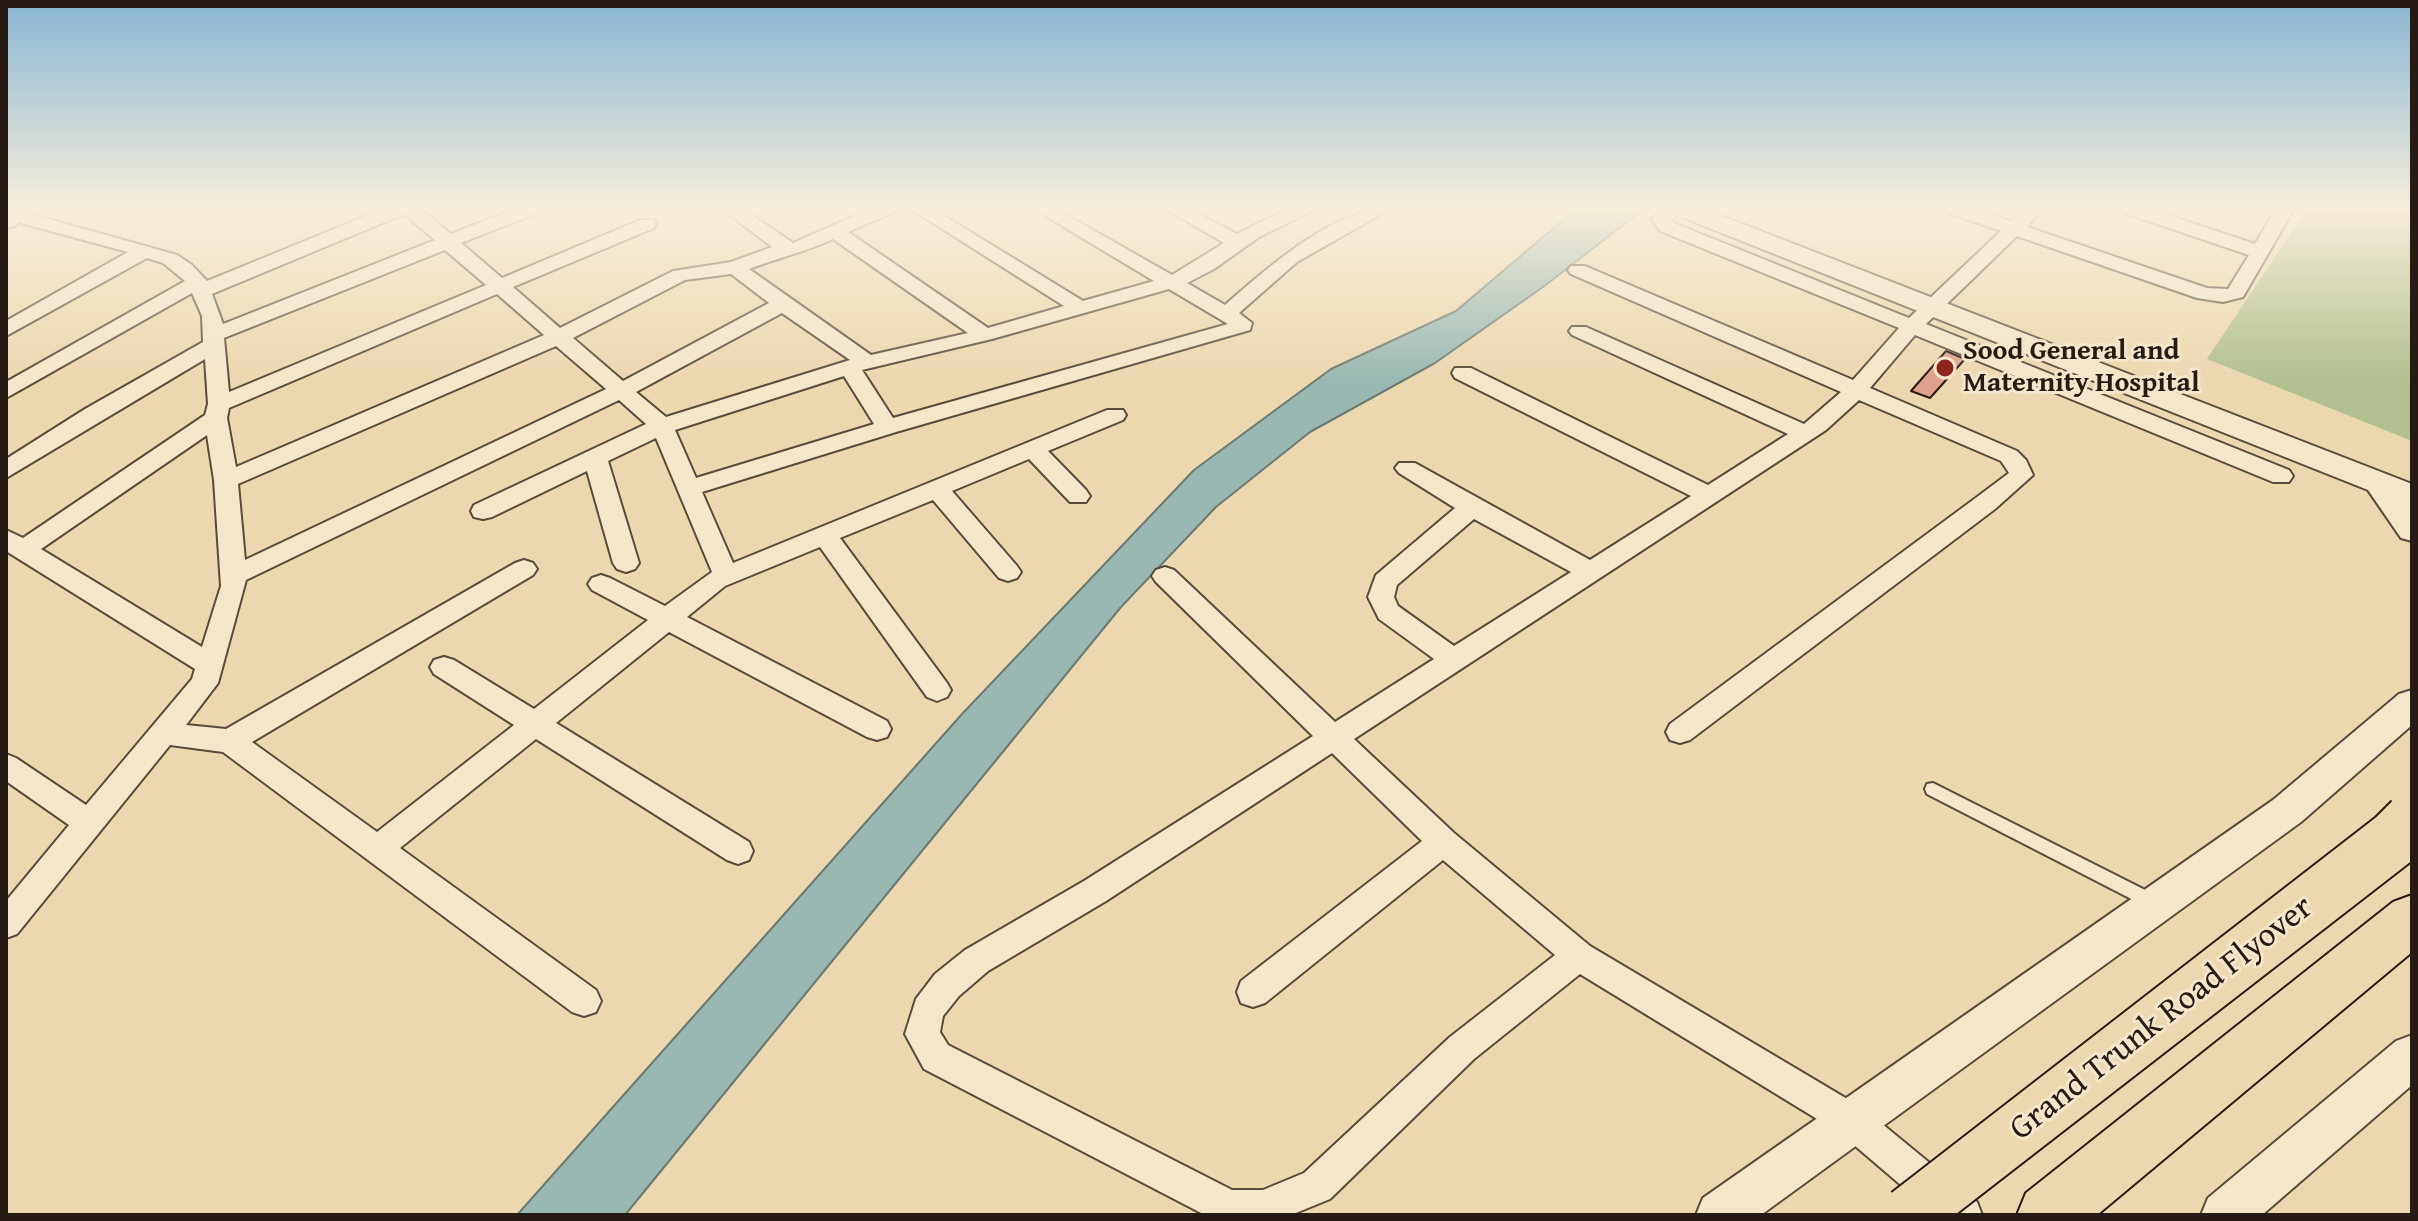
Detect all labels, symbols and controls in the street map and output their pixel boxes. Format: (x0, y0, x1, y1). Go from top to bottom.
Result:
place label: Sood General and Maternity Hospital (1963, 335, 2200, 401)
marker: Sood General and Maternity Hospital (1934, 357, 1956, 379)
street label: Grand Trunk Road Flyover (2002, 888, 2322, 1150)

